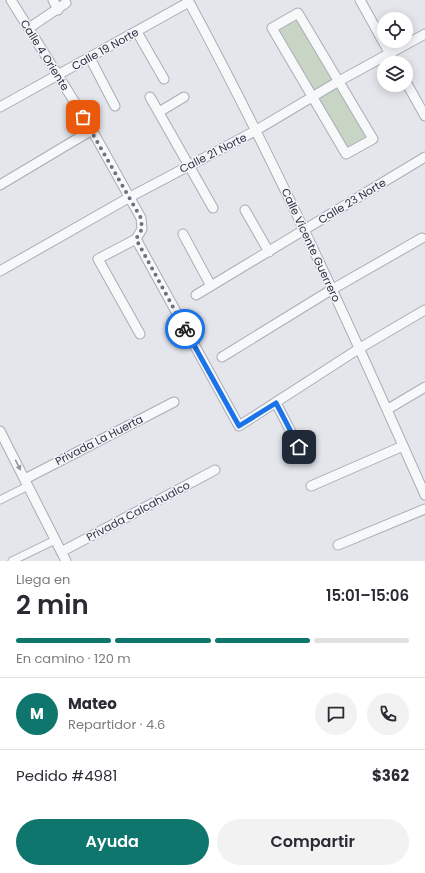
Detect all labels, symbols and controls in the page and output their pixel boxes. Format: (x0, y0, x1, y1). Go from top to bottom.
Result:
map controls (377, 12, 413, 92)
button: locate (377, 12, 413, 48)
street label: Calle 4 Oriente (17, 16, 73, 94)
street label: Calle 19 Norte (69, 24, 141, 74)
button: layers (377, 56, 413, 92)
pin (66, 100, 100, 134)
icon: bag (72, 106, 94, 128)
street label: Calle 21 Norte (177, 129, 250, 177)
street label: Calle 23 Norte (315, 174, 389, 228)
street label: Calle Vicente Guerrero (278, 185, 344, 305)
courier (165, 309, 205, 349)
icon: bike (174, 318, 196, 340)
street label: Privada La Huerta (52, 411, 146, 469)
pin (282, 430, 316, 464)
icon: home (288, 436, 310, 458)
one-way arrow (14, 460, 21, 471)
street label: Privada Calcahualco (83, 477, 193, 545)
text: Llega en (16, 570, 70, 589)
text: 15:01–15:06 (326, 585, 409, 606)
text: 2 min (16, 587, 89, 623)
text: En camino · 120 m (16, 649, 131, 668)
text: Mateo (68, 693, 117, 714)
button: chat (315, 693, 357, 735)
button: phone (367, 693, 409, 735)
text: M (30, 703, 44, 724)
text: Repartidor · 4.6 (68, 715, 165, 734)
text: Pedido #4981 (16, 765, 117, 786)
text: $362 (372, 765, 409, 786)
button: Ayuda (16, 819, 209, 865)
button: Compartir (217, 819, 409, 865)

